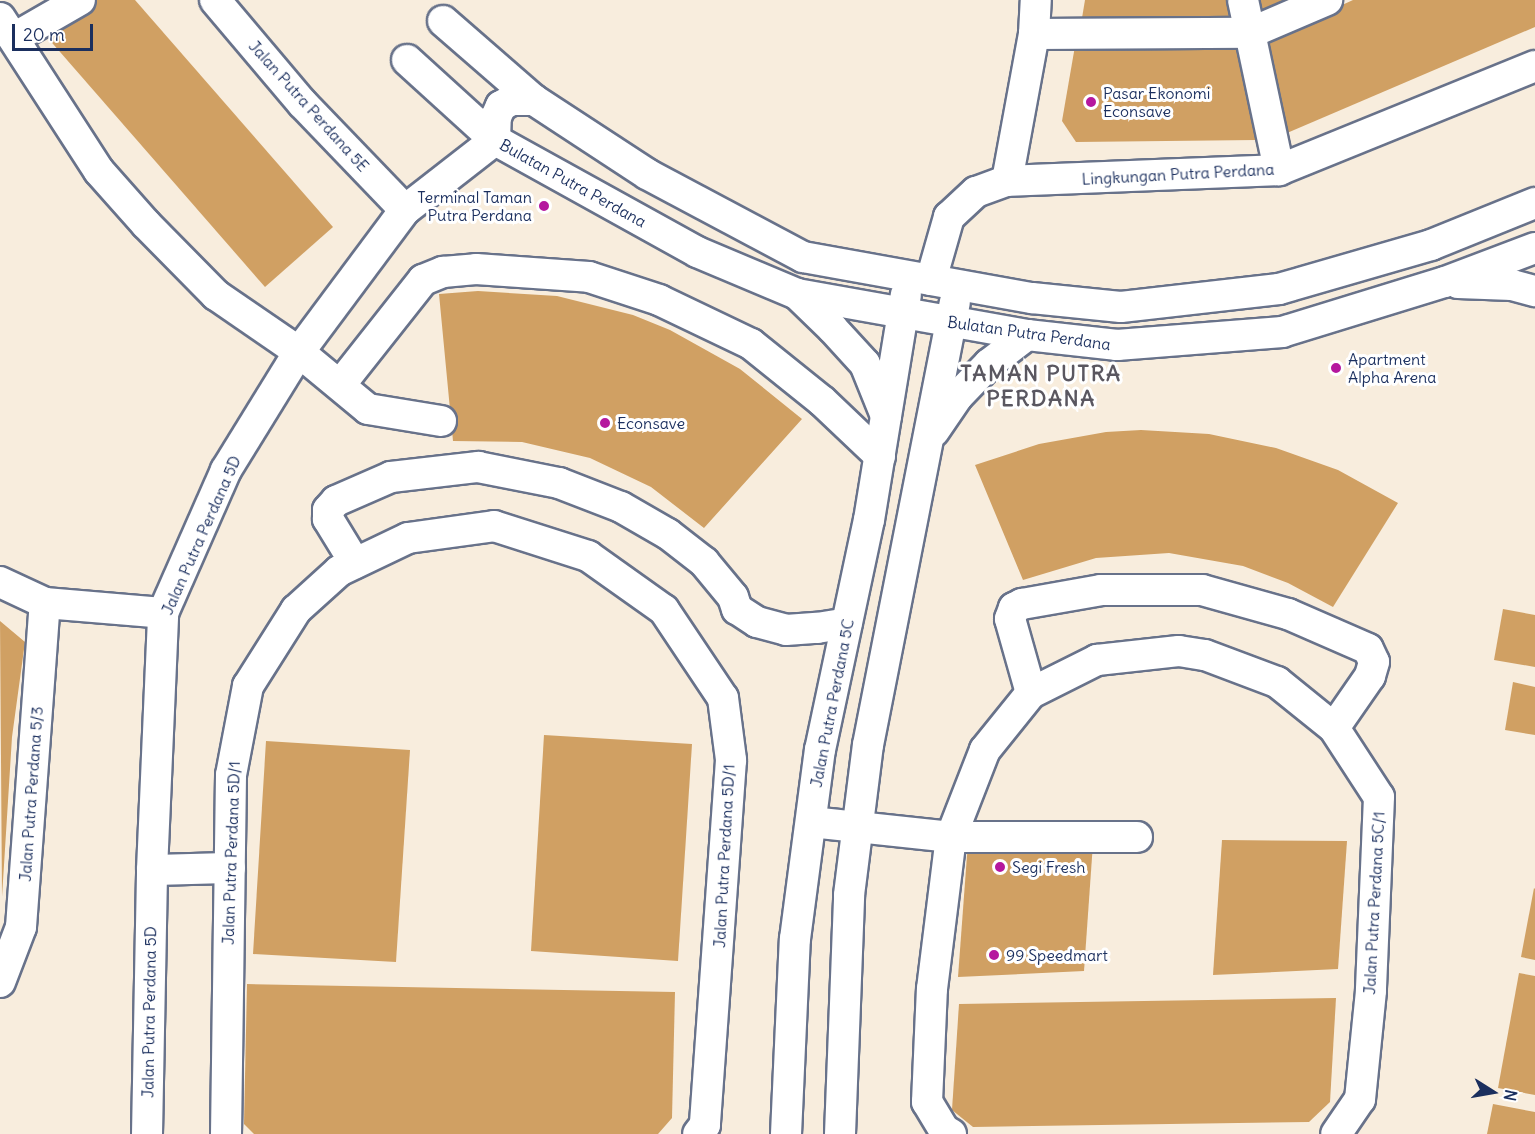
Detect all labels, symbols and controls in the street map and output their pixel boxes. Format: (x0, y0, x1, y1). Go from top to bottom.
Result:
scale bar (15, 12, 96, 50)
text: 20 m (23, 23, 65, 46)
street label: Jalan Putra Perdana 5E (245, 36, 373, 176)
place label: Pasar Ekonomi Econsave (1103, 83, 1210, 121)
marker: Pasar Ekonomi Econsave (1084, 95, 1098, 109)
street label: Bulatan Putra Perdana (496, 135, 650, 231)
street label: Lingkungan Putra Perdana (1081, 159, 1275, 189)
place label: Terminal Taman Putra Perdana (417, 187, 532, 225)
marker: Terminal Taman Putra Perdana (537, 199, 551, 213)
street label: Bulatan Putra Perdana (946, 312, 1112, 354)
place label: Apartment Alpha Arena (1348, 349, 1436, 387)
district label: TAMAN PUTRA PERDANA (960, 360, 1122, 412)
marker: Apartment Alpha Arena (1329, 361, 1343, 375)
place label: Econsave (617, 413, 685, 433)
marker: Econsave (598, 416, 612, 430)
street label: Jalan Putra Perdana 5D (157, 453, 245, 617)
street label: Jalan Putra Perdana 5C (806, 617, 858, 789)
street label: Jalan Putra Perdana 5/3 (15, 706, 47, 882)
street label: Jalan Putra Perdana 5D/1 (218, 761, 244, 945)
street label: Jalan Putra Perdana 5D/1 (710, 764, 738, 948)
street label: Jalan Putra Perdana 5C/1 (1360, 811, 1388, 995)
place label: Segi Fresh (1012, 857, 1085, 877)
marker: Segi Fresh (993, 860, 1007, 874)
street label: Jalan Putra Perdana 5D (138, 926, 160, 1098)
place label: 99 Speedmart (1006, 945, 1108, 965)
marker: 99 Speedmart (987, 948, 1001, 962)
north arrow (1463, 1062, 1523, 1122)
text: N (1500, 1088, 1522, 1103)

